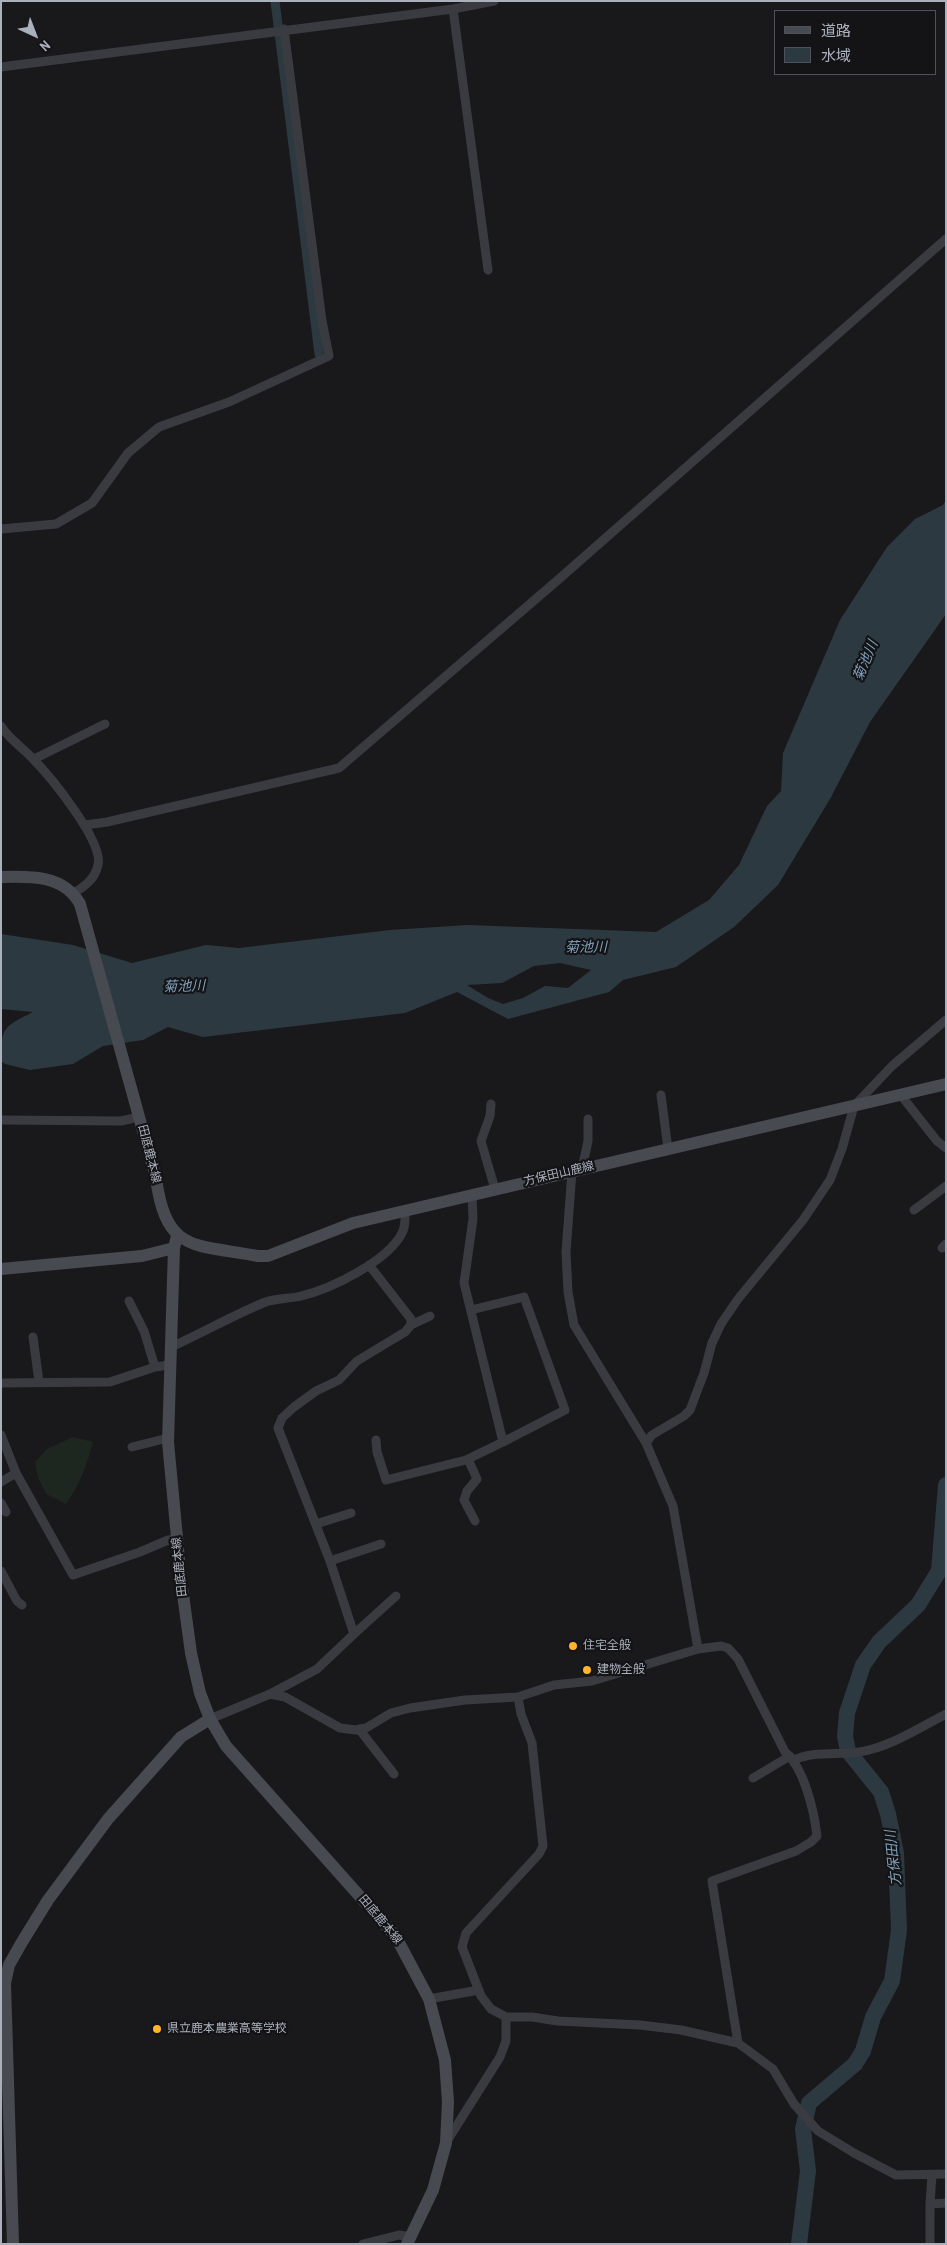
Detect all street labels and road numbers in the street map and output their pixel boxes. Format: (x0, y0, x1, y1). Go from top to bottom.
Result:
street label: 田底鹿本線 (135, 1123, 163, 1185)
street label: 方保田山鹿線 (522, 1159, 596, 1189)
street label: 田底鹿本線 (170, 1536, 190, 1598)
street label: 田底鹿本線 (355, 1892, 405, 1948)

